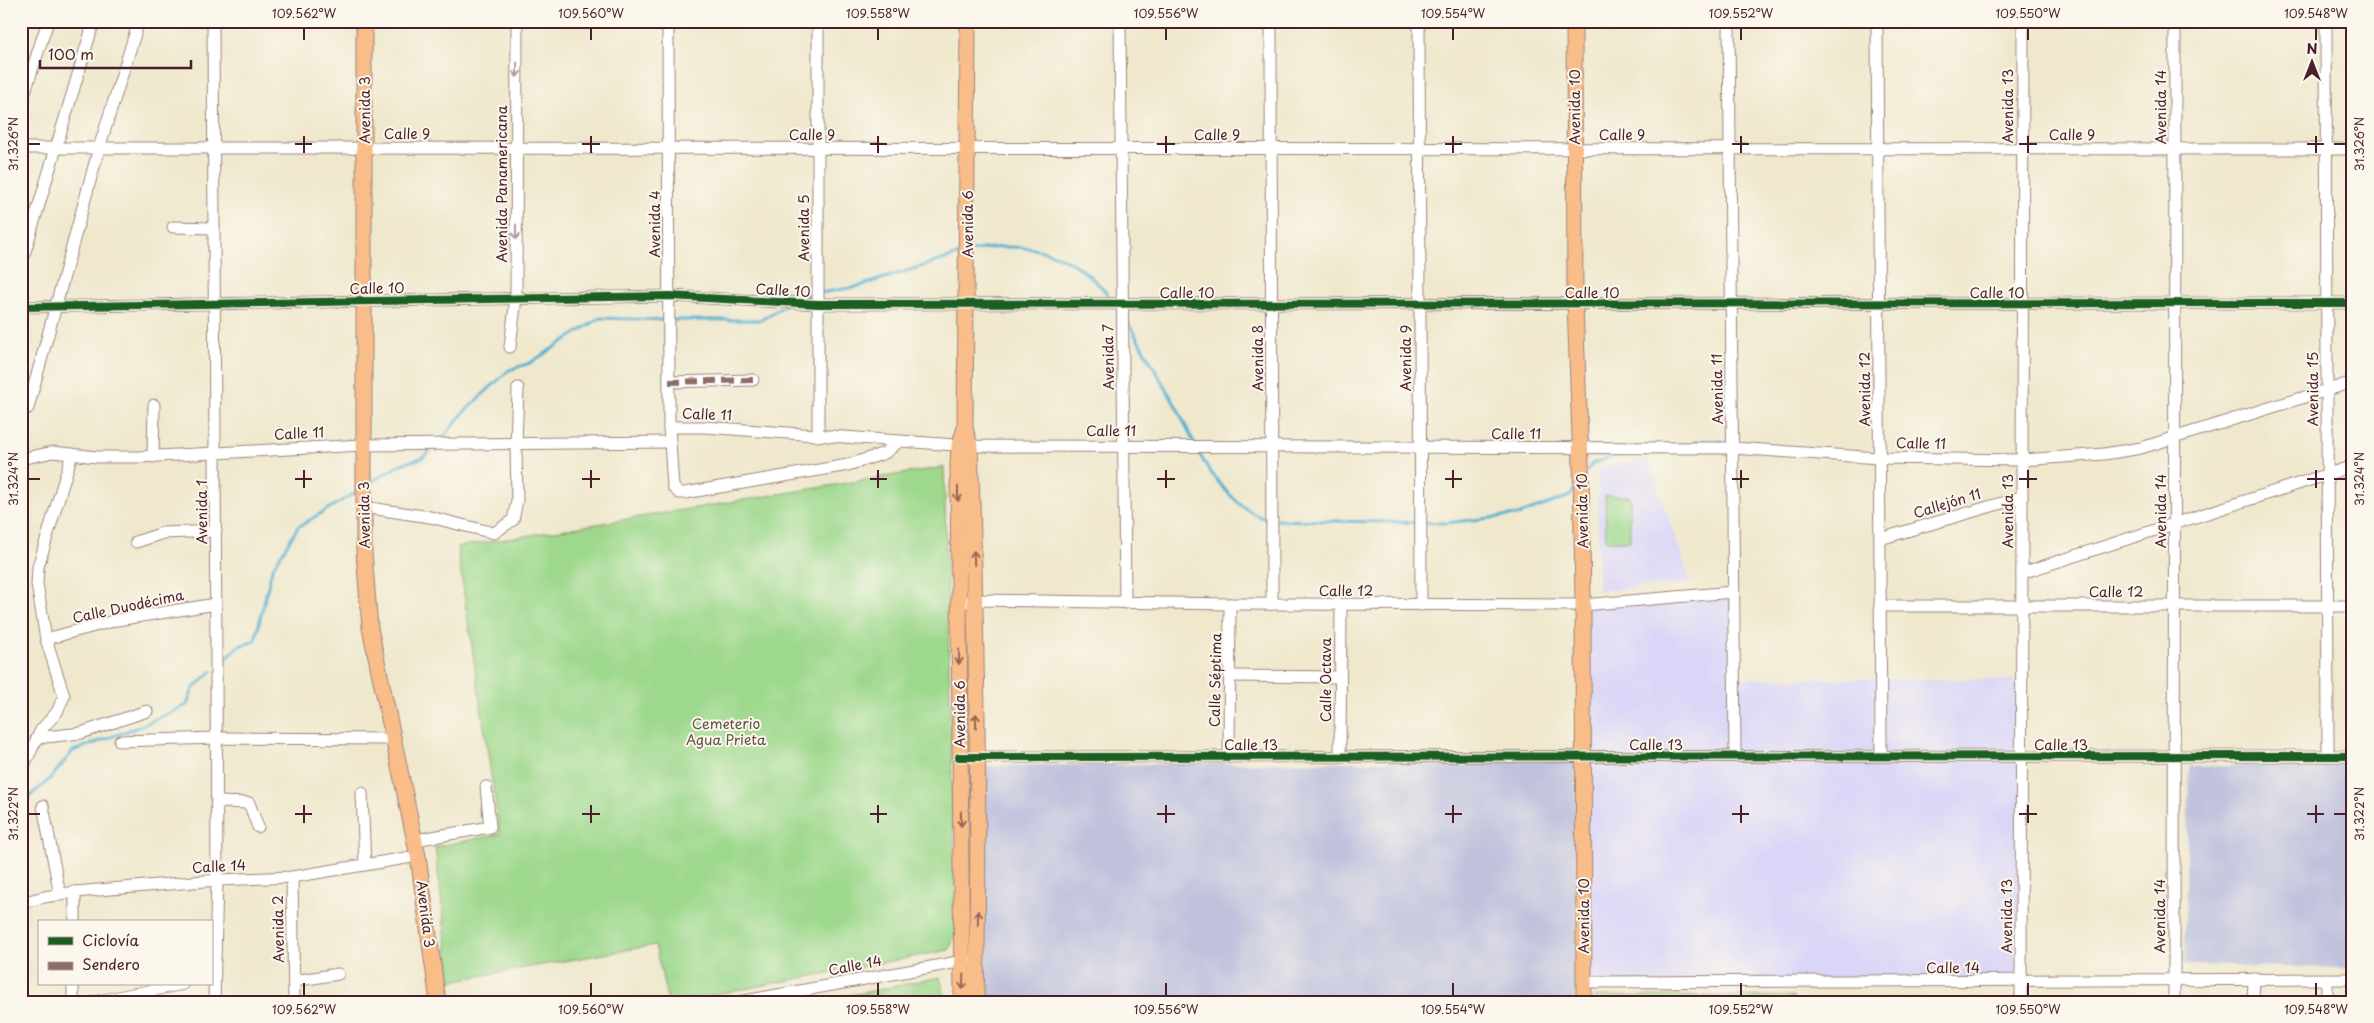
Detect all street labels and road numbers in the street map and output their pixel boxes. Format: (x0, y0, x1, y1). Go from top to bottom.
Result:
street label: Avenida 10 (1564, 69, 1585, 145)
street label: Avenida 13 (1997, 69, 2018, 143)
street label: Avenida 14 (2150, 70, 2171, 144)
street label: Avenida 3 (354, 76, 375, 144)
street label: Avenida Panamericana (491, 105, 512, 262)
street label: Calle 9 (384, 123, 430, 144)
street label: Calle 9 (789, 124, 835, 145)
street label: Calle 9 (1194, 124, 1240, 145)
street label: Calle 9 (1599, 124, 1645, 145)
street label: Calle 9 (2049, 124, 2095, 145)
street label: Avenida 4 (644, 190, 665, 258)
street label: Avenida 6 (957, 190, 978, 258)
street label: Avenida 5 (793, 194, 814, 262)
street label: Calle 10 (349, 277, 405, 299)
street label: Calle 10 (755, 278, 811, 302)
street label: Calle 10 (1159, 282, 1215, 303)
street label: Calle 10 (1564, 282, 1620, 303)
street label: Calle 10 (1969, 282, 2025, 303)
street label: Avenida 7 (1097, 324, 1119, 390)
street label: Avenida 8 (1247, 325, 1268, 391)
street label: Avenida 9 (1395, 325, 1416, 391)
street label: Avenida 12 (1854, 351, 1875, 427)
street label: Avenida 15 (2302, 352, 2323, 426)
street label: Avenida 11 (1706, 354, 1728, 424)
street label: Calle 11 (682, 403, 732, 425)
street label: Calle 11 (1086, 420, 1136, 441)
street label: Calle 11 (273, 421, 325, 445)
street label: Calle 11 (1491, 423, 1541, 444)
street label: Calle 11 (1896, 432, 1946, 454)
street label: Avenida 10 (1571, 473, 1593, 549)
street label: Avenida 13 (1997, 474, 2018, 548)
street label: Avenida 14 (2150, 474, 2171, 548)
street label: Avenida 1 (191, 480, 212, 544)
street label: Avenida 3 (353, 481, 375, 549)
street label: Callejón 11 (1910, 483, 1984, 523)
street label: Calle 12 (1319, 580, 1373, 601)
street label: Calle 12 (2089, 581, 2143, 602)
street label: Calle Duodécima (70, 584, 186, 628)
street label: Calle Séptima (1204, 632, 1226, 727)
street label: Calle Octava (1315, 638, 1336, 722)
street label: Avenida 6 (949, 680, 970, 748)
street label: Calle 13 (1224, 734, 1278, 755)
street label: Calle 13 (1629, 734, 1683, 755)
street label: Calle 13 (2034, 734, 2088, 755)
street label: Calle 14 (191, 854, 247, 878)
street label: Avenida 10 (1573, 878, 1594, 954)
street label: Avenida 3 (411, 879, 441, 949)
street label: Avenida 13 (1996, 879, 2017, 953)
street label: Avenida 14 (2149, 879, 2170, 953)
street label: Avenida 2 (267, 895, 289, 963)
street label: Calle 14 (826, 950, 884, 980)
street label: Calle 14 (1926, 957, 1980, 978)

